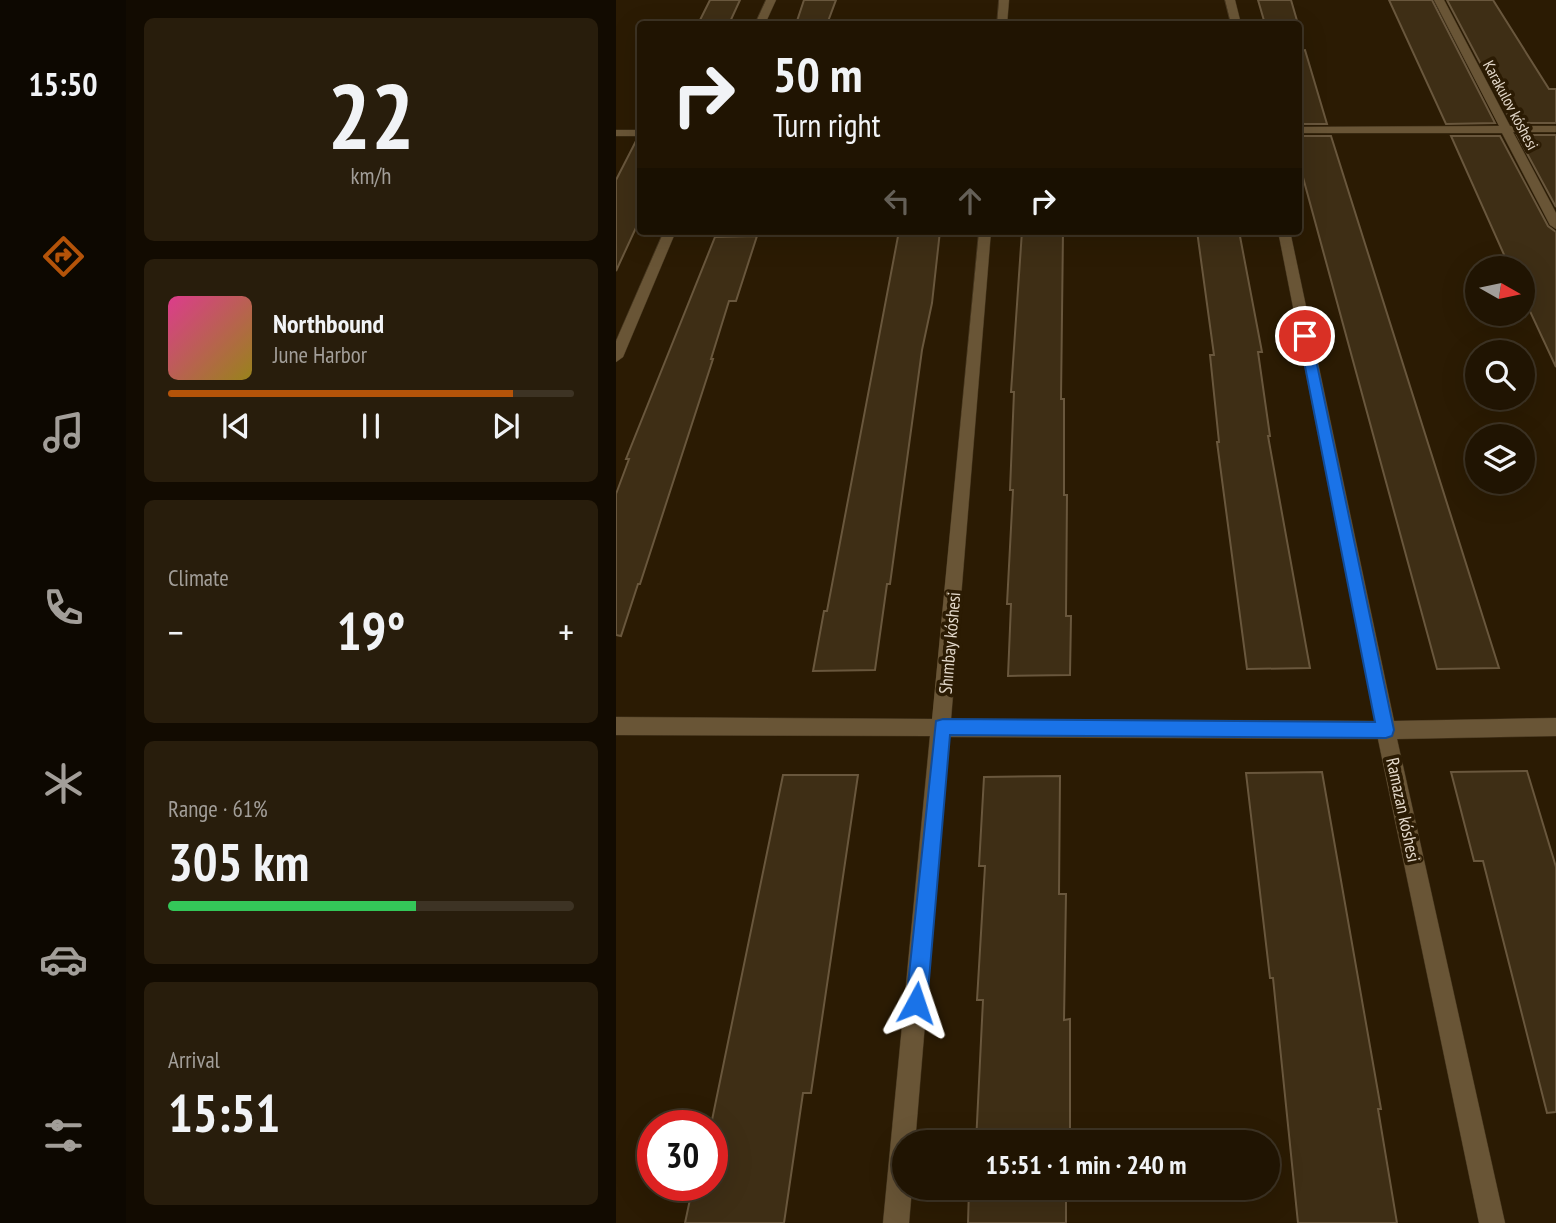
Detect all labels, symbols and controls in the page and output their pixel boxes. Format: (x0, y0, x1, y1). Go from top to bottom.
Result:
text: 50 m (773, 42, 862, 106)
icon: right (658, 49, 749, 140)
text: 22 (328, 56, 415, 174)
street label: Karakulov kóshesi (1479, 57, 1543, 153)
text: 15:50 (28, 63, 98, 105)
text: Turn right (773, 104, 881, 146)
text: km/h (351, 161, 391, 190)
icon: left (878, 182, 916, 220)
icon: ahead (951, 182, 989, 220)
icon: right (1024, 182, 1062, 220)
icon: directions (39, 232, 88, 281)
north arrow (1465, 256, 1535, 326)
map controls (1465, 256, 1535, 494)
pin (1275, 306, 1335, 366)
text: Northbound (273, 307, 384, 340)
icon: arrive (1286, 317, 1324, 355)
text: June Harbor (273, 340, 367, 369)
button: search (1465, 340, 1535, 410)
icon: previous (217, 407, 255, 445)
icon: pause (352, 407, 390, 445)
icon: next (487, 407, 525, 445)
icon: music (39, 408, 88, 457)
button: layers (1465, 424, 1535, 494)
text: Climate (168, 563, 229, 592)
icon: phone (39, 583, 88, 632)
street label: Shımbay kóshesi (934, 591, 965, 695)
text: 19° (337, 597, 405, 664)
text: − (168, 607, 184, 656)
text: + (558, 607, 574, 656)
street label: Ramazan kóshesi (1381, 756, 1426, 864)
icon: climate (39, 759, 88, 808)
text: Range · 61% (168, 794, 268, 823)
text: 305 km (168, 828, 309, 895)
icon: car (39, 935, 88, 984)
position arrow (879, 966, 953, 1040)
text: Arrival (168, 1045, 220, 1074)
text: 15:51 (168, 1079, 280, 1146)
speed limit sign: 30 (637, 1110, 728, 1201)
icon: filters (39, 1111, 88, 1160)
text: 15:51 · 1 min · 240 m (986, 1148, 1186, 1181)

